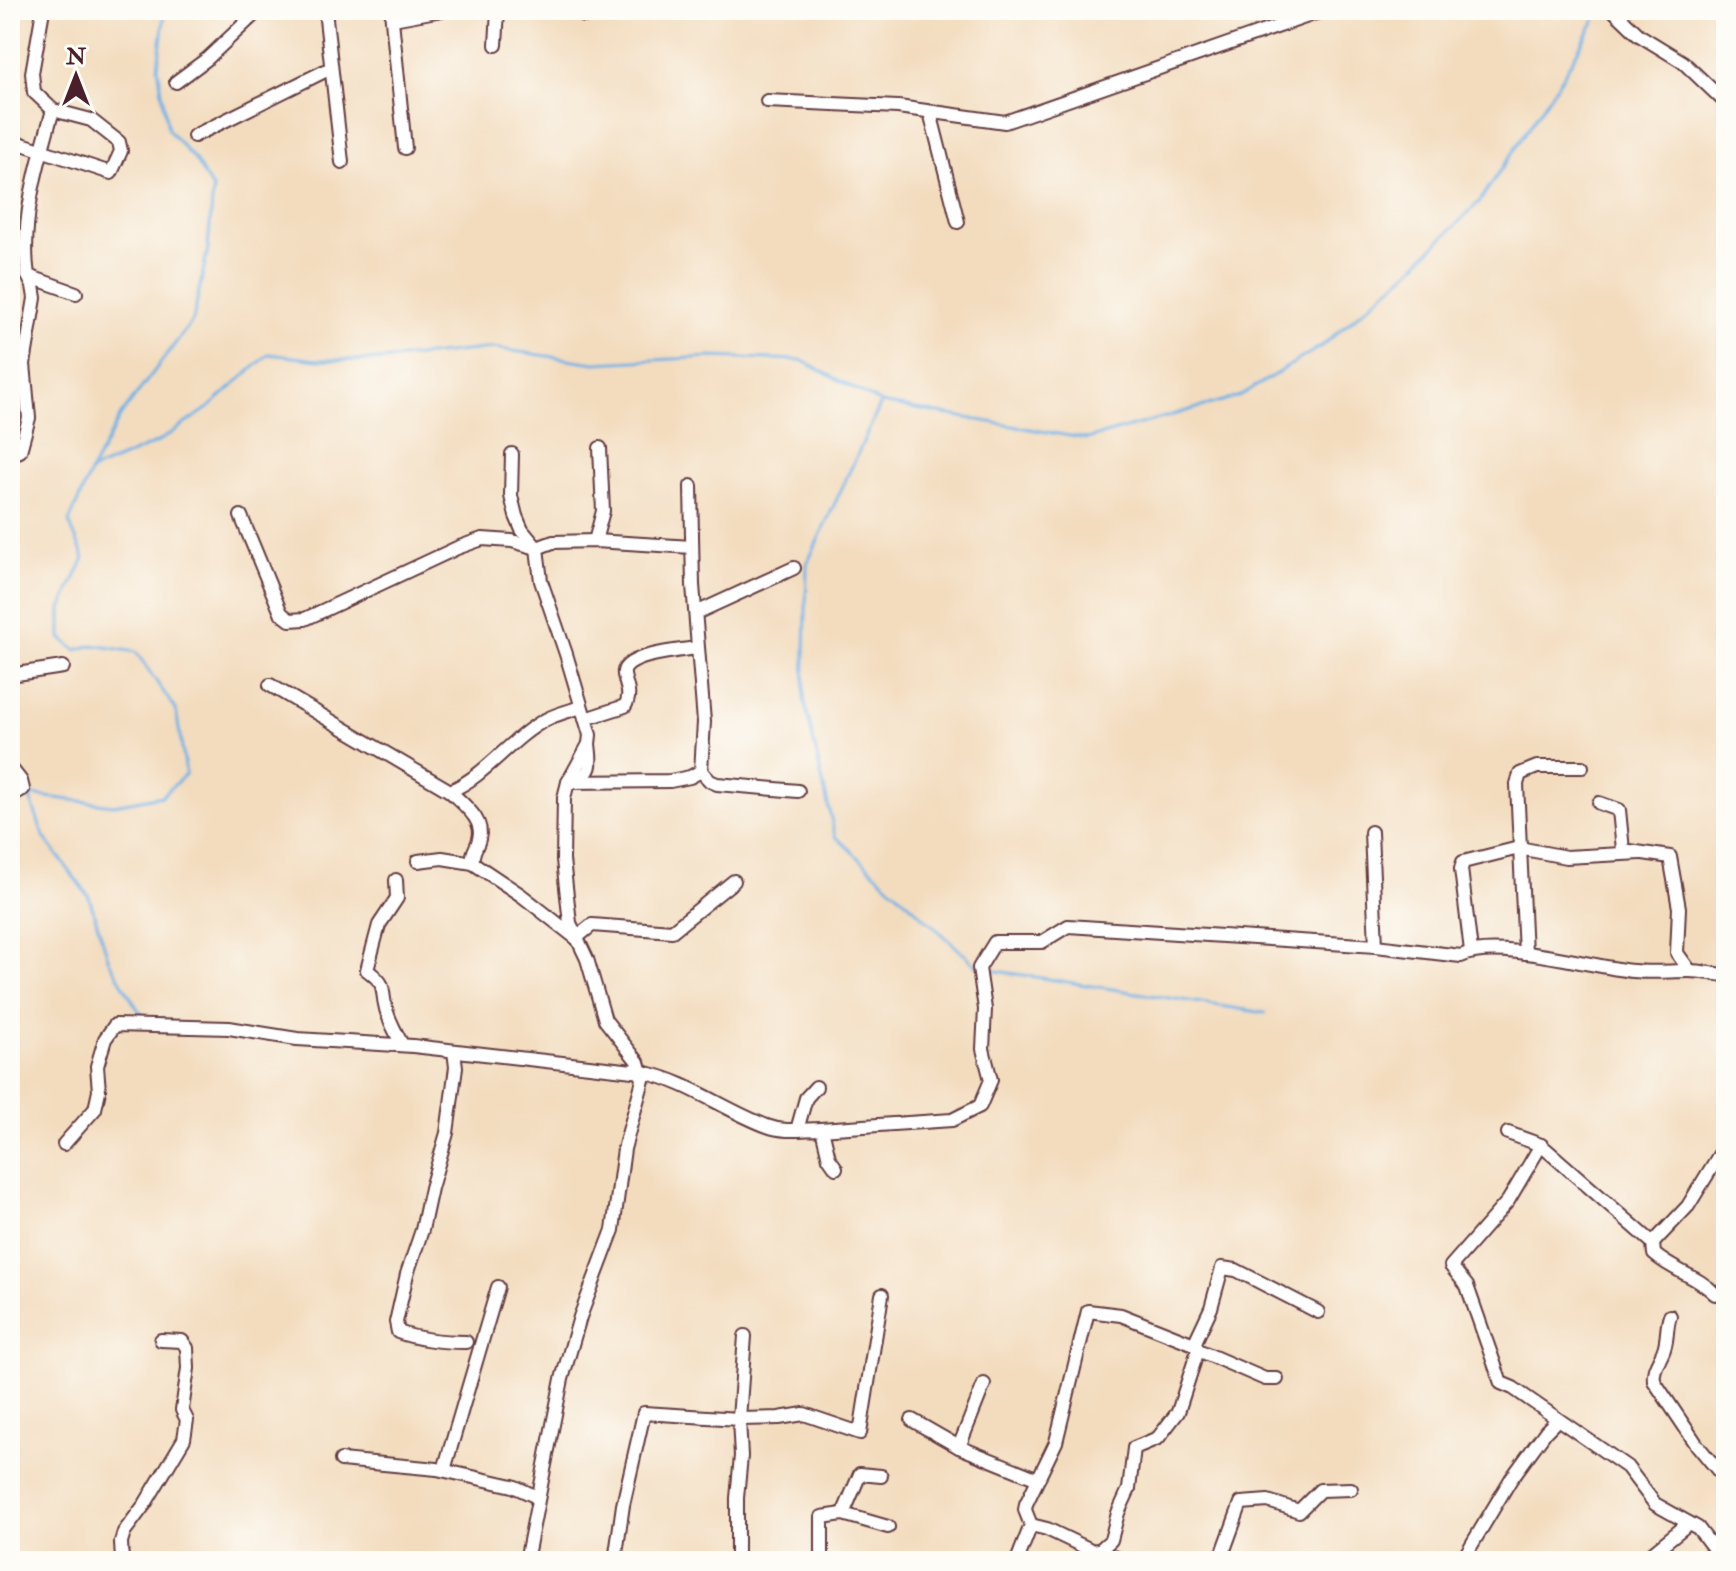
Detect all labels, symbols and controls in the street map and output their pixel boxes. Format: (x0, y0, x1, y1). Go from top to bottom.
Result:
north arrow (36, 36, 116, 116)
text: N (65, 43, 86, 71)

